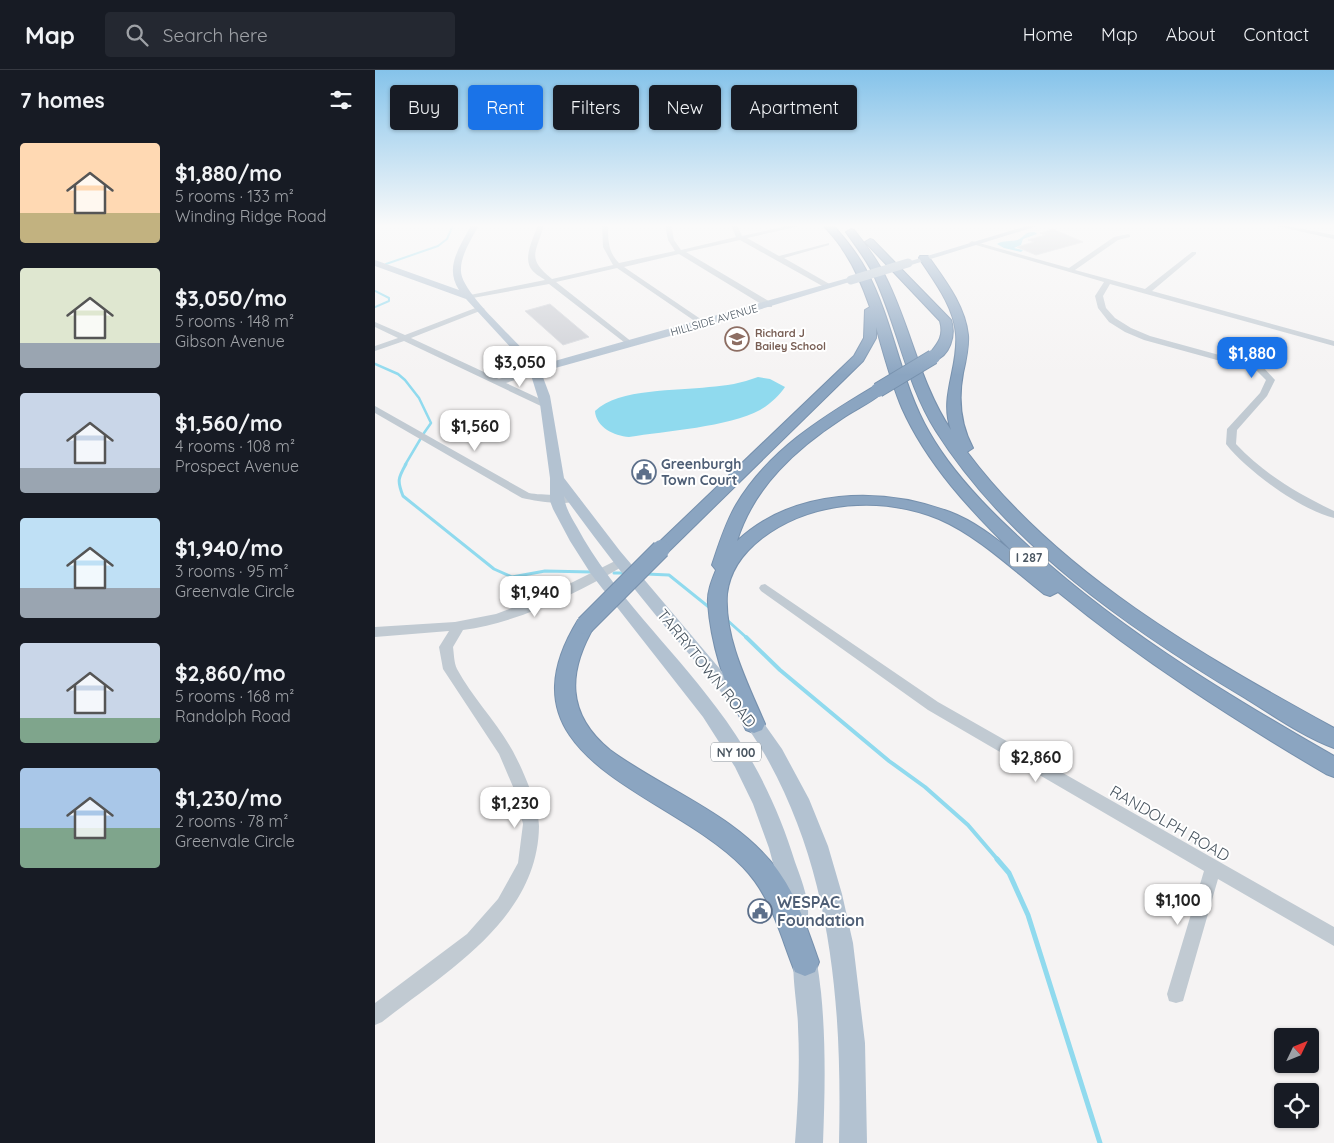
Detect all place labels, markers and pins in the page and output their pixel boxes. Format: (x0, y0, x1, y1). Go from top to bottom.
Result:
school or university icon: Richard J Bailey School (724, 326, 750, 352)
place label: Richard J Bailey School (755, 326, 826, 353)
pin: $1,880 (1211, 336, 1293, 379)
pin: $3,050 (479, 346, 561, 388)
pin: $1,560 (434, 410, 516, 452)
place label: Greenburgh Town Court (661, 455, 741, 489)
public building icon: Greenburgh Town Court (631, 459, 657, 485)
pin: $1,940 (494, 576, 576, 618)
pin: $2,860 (995, 740, 1077, 783)
pin: $1,230 (474, 786, 556, 829)
pin: $1,100 (1137, 884, 1219, 926)
place label: WESPAC Foundation (777, 892, 865, 930)
public building icon: WESPAC Foundation (747, 898, 773, 924)

